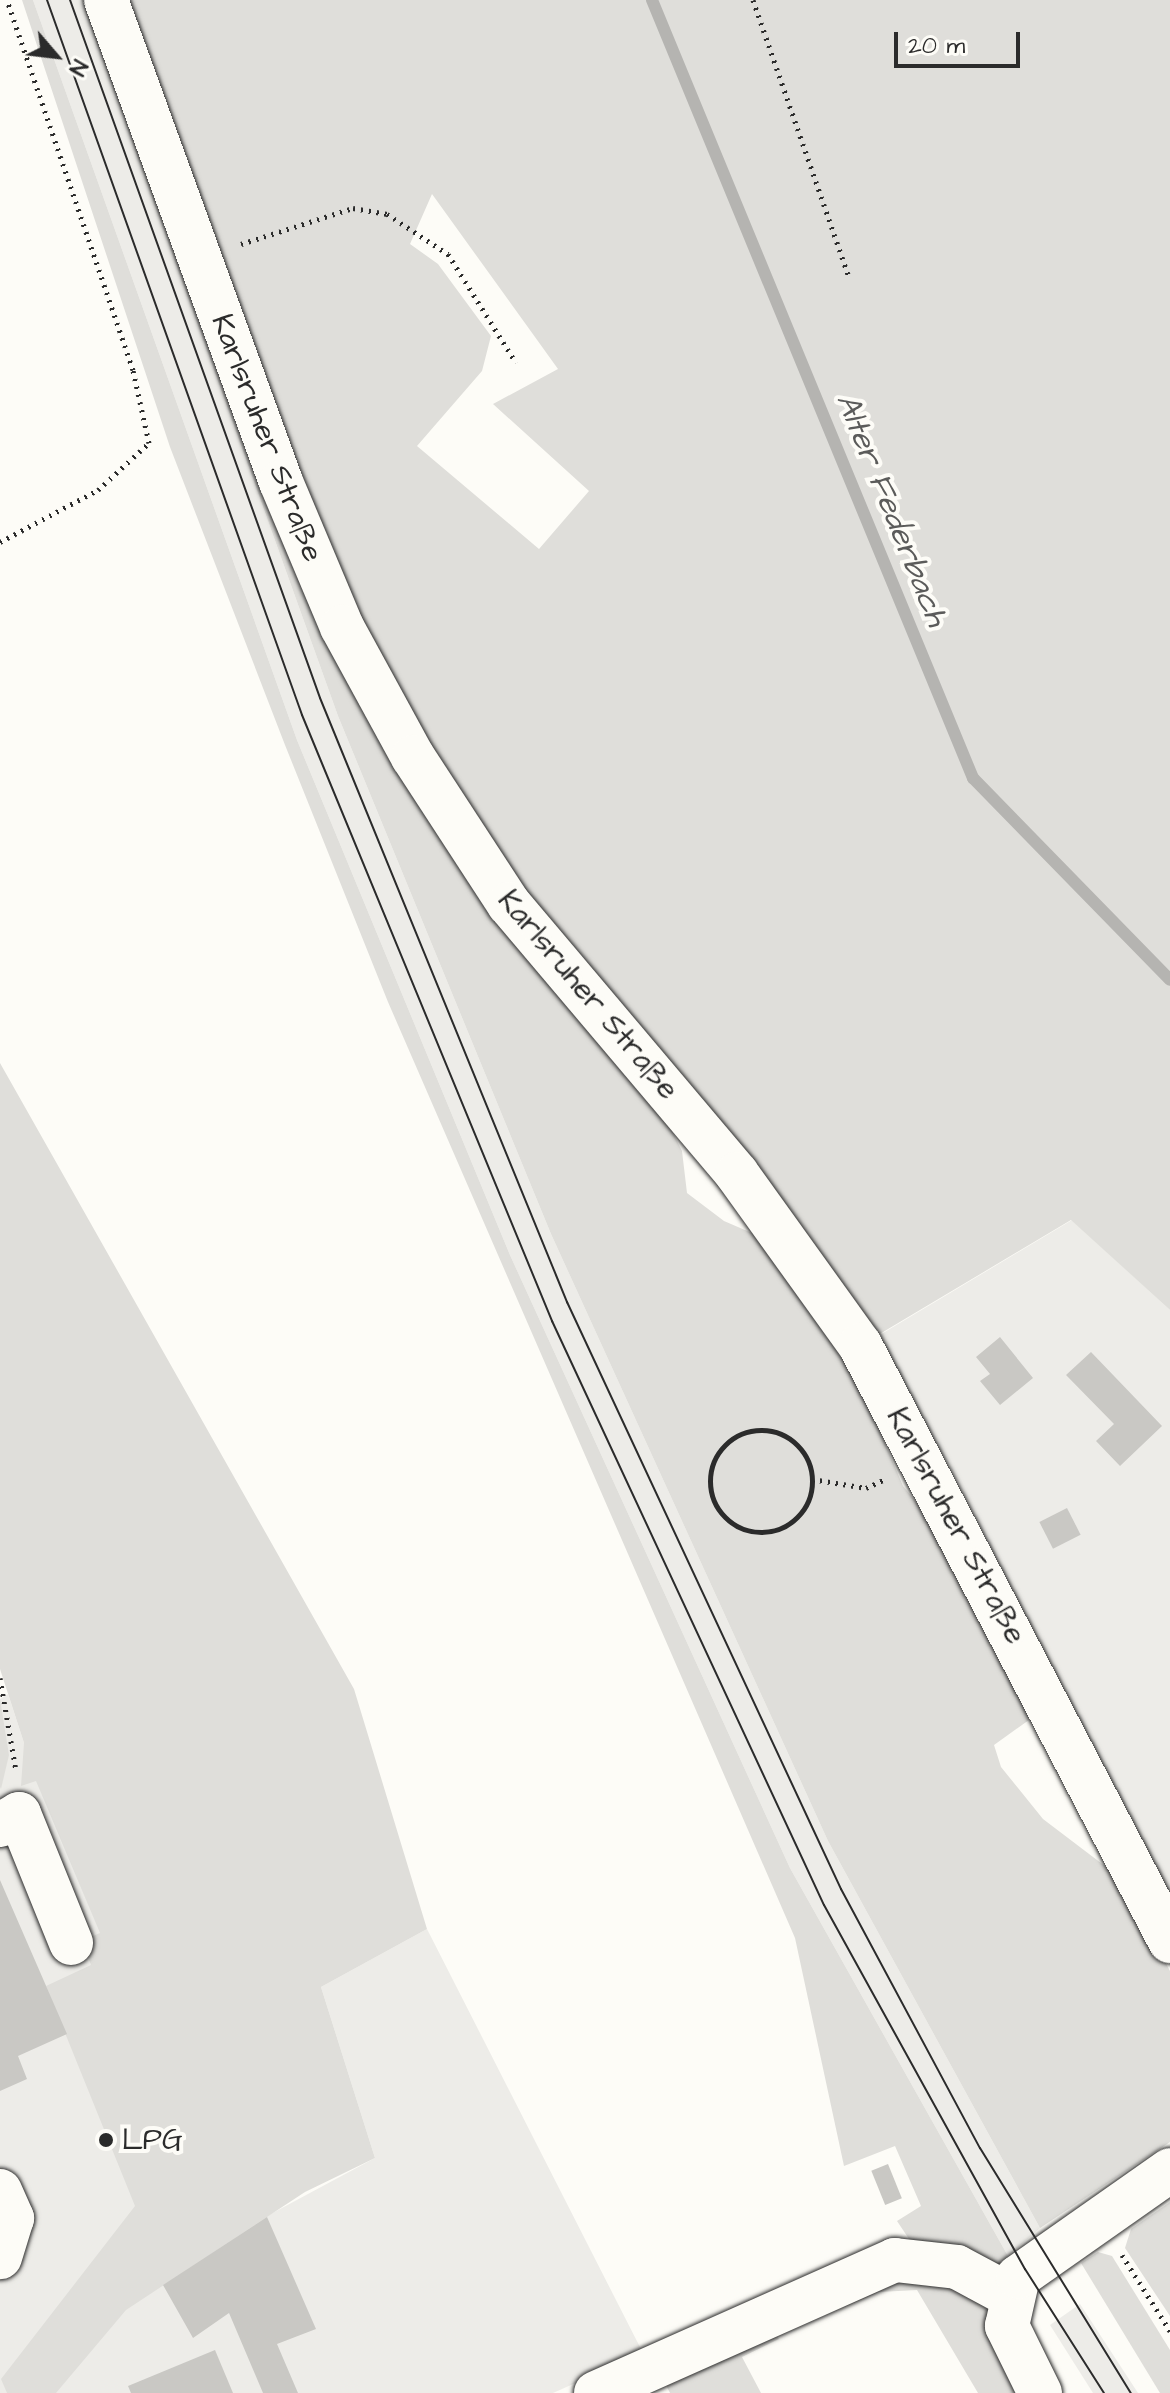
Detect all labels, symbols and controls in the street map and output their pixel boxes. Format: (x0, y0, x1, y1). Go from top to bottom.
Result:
north arrow (16, 16, 96, 96)
scale bar (898, 16, 1024, 66)
text: 20 m (908, 29, 965, 63)
text: N (61, 54, 95, 81)
street label: Karlsruher Straße (203, 309, 331, 567)
water label: Alter Federbach (827, 388, 955, 632)
street label: Karlsruher Straße (490, 883, 686, 1107)
street label: Karlsruher Straße (879, 1402, 1033, 1650)
place label: LPG (122, 2122, 183, 2158)
marker: LPG (97, 2131, 115, 2149)

